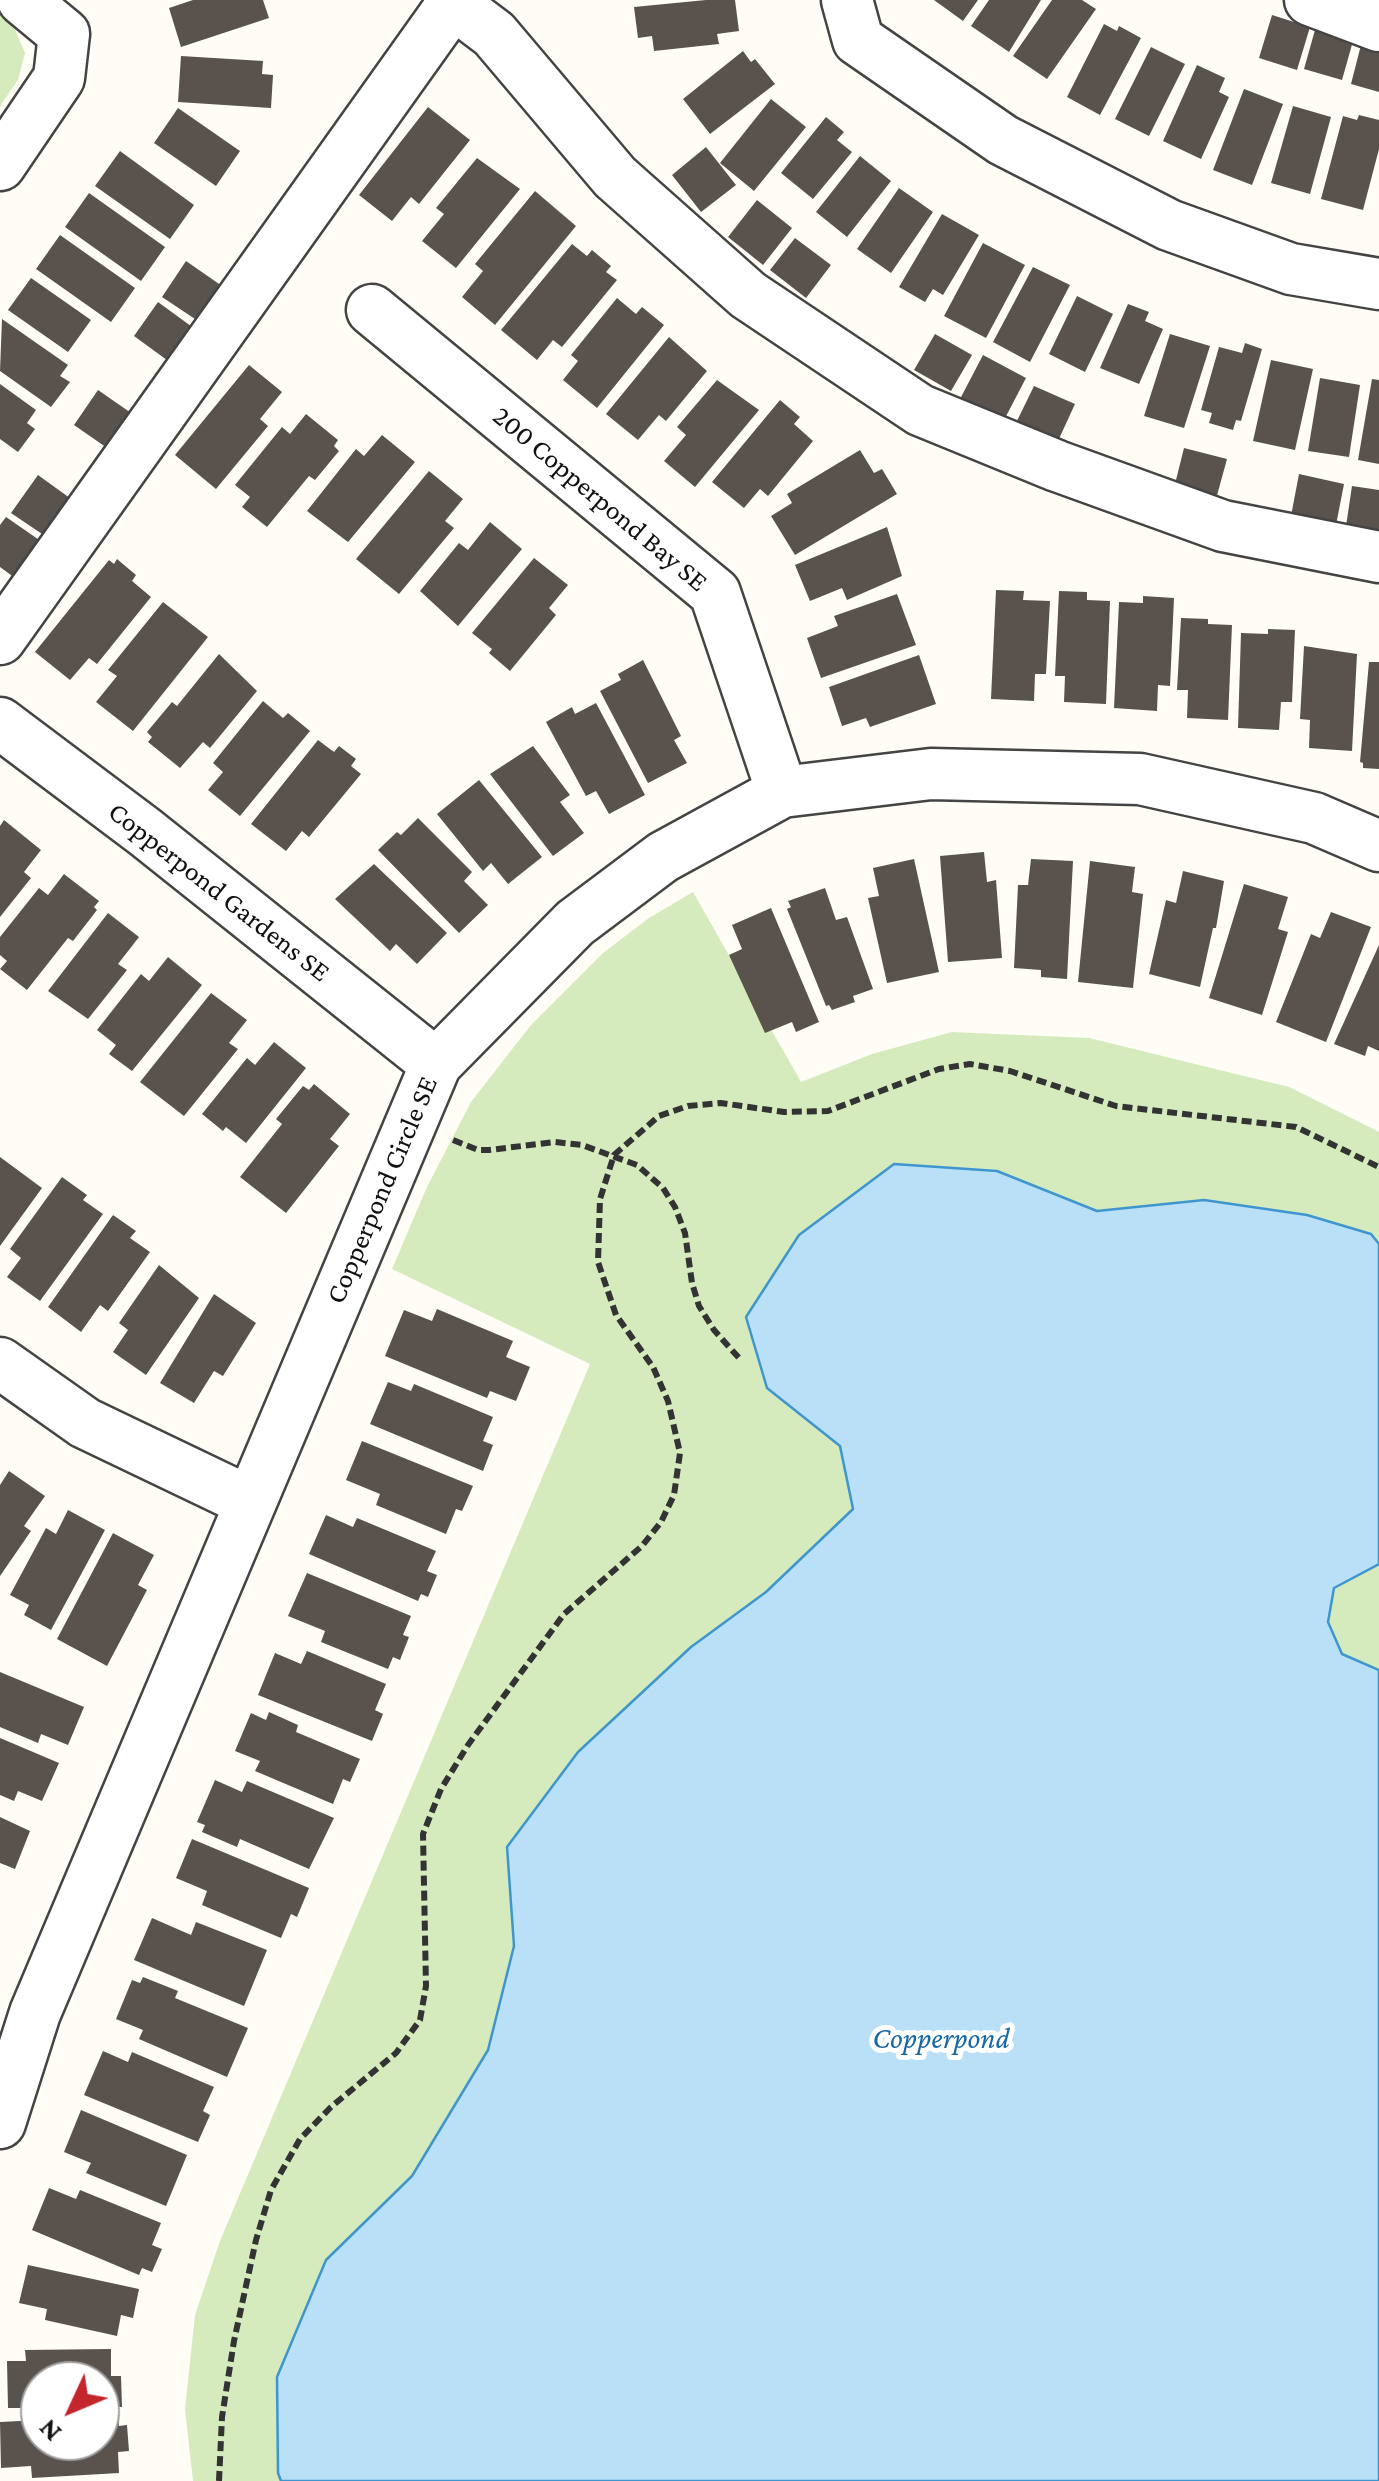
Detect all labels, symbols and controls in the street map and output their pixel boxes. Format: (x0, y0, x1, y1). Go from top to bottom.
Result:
street label: 200 Copperpond Bay SE (486, 399, 714, 599)
street label: Copperpond Gardens SE (101, 795, 337, 989)
street label: Copperpond Circle SE (319, 1071, 445, 1309)
water label: Copperpond (872, 2021, 1010, 2057)
north arrow (20, 2361, 120, 2461)
text: N (32, 2413, 67, 2448)

